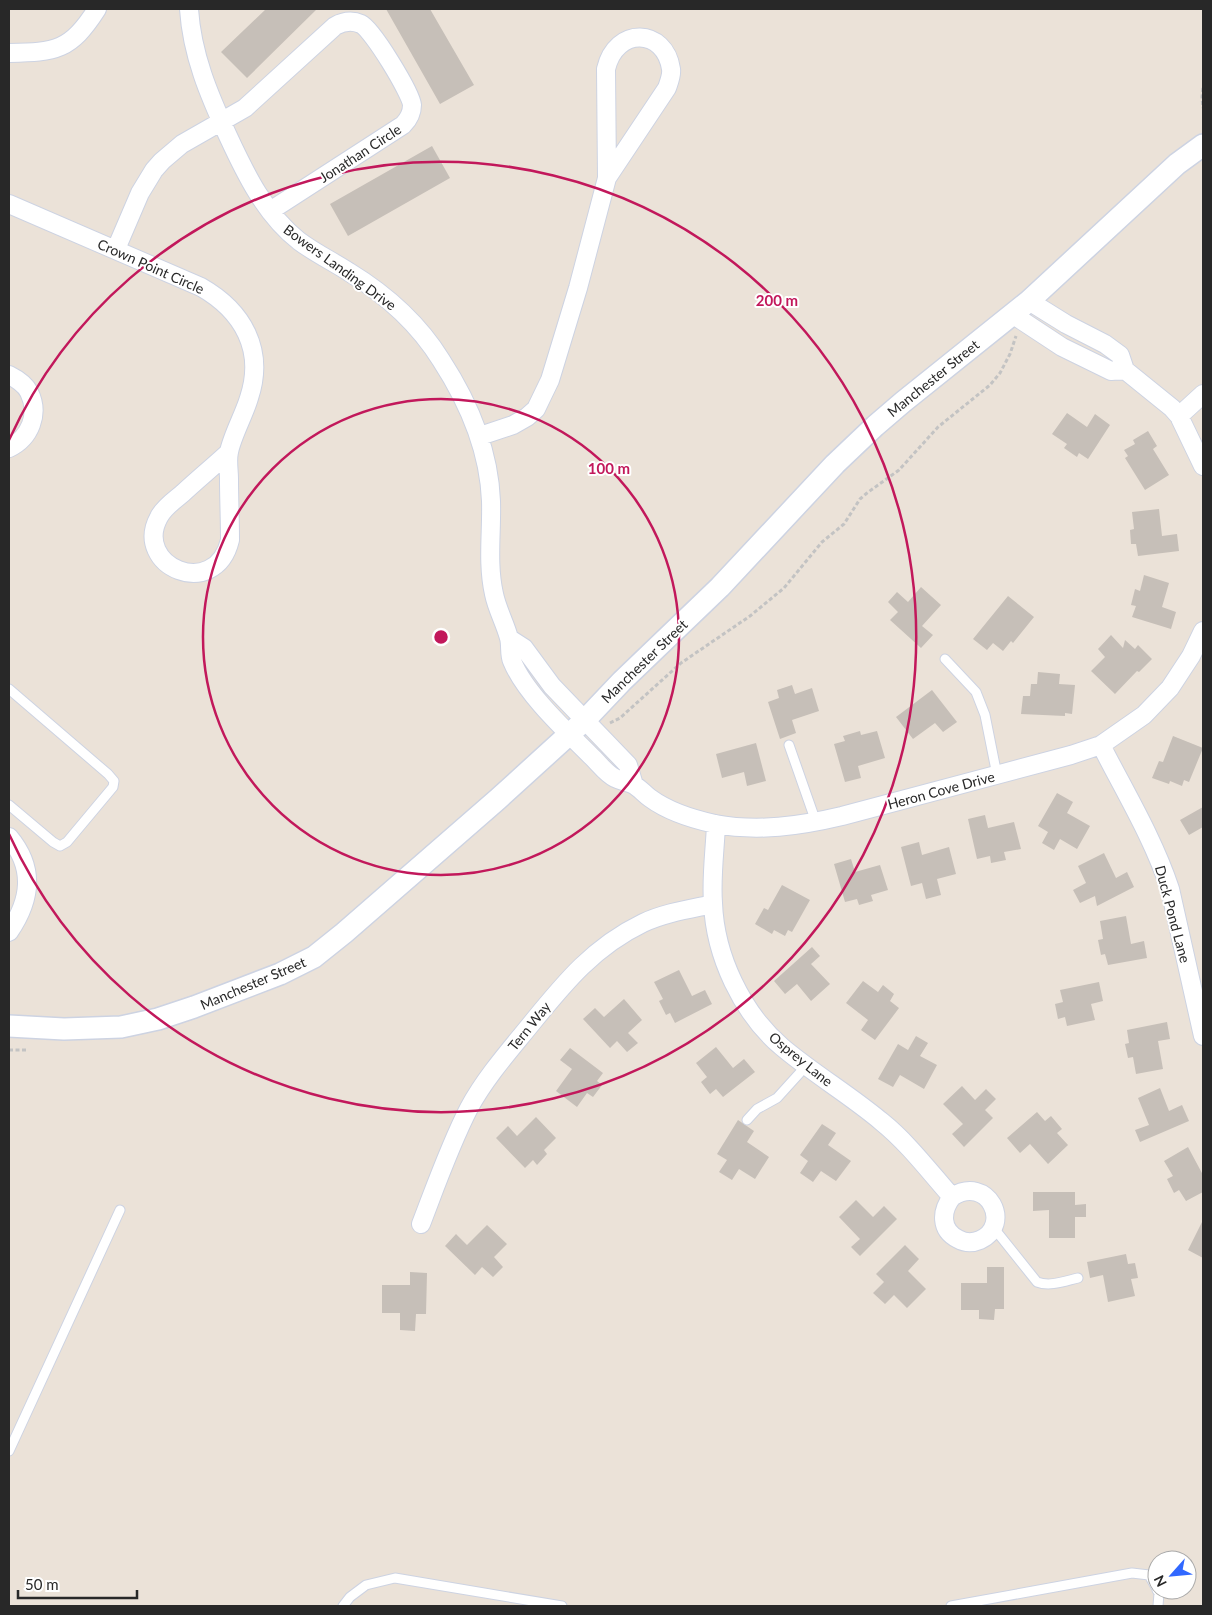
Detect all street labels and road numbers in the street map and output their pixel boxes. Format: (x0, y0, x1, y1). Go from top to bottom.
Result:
street label: Jonathan Circle (316, 120, 404, 186)
street label: Bowers Landing Drive (280, 220, 400, 314)
street label: Crown Point Circle (95, 235, 207, 297)
street label: Manchester Street (884, 336, 982, 420)
street label: Manchester Street (597, 616, 691, 706)
street label: Heron Cove Drive (886, 768, 996, 812)
street label: Duck Pond Lane (1152, 863, 1194, 965)
street label: Manchester Street (198, 953, 308, 1013)
street label: Tern Way (504, 998, 554, 1054)
street label: Osprey Lane (766, 1028, 836, 1090)

